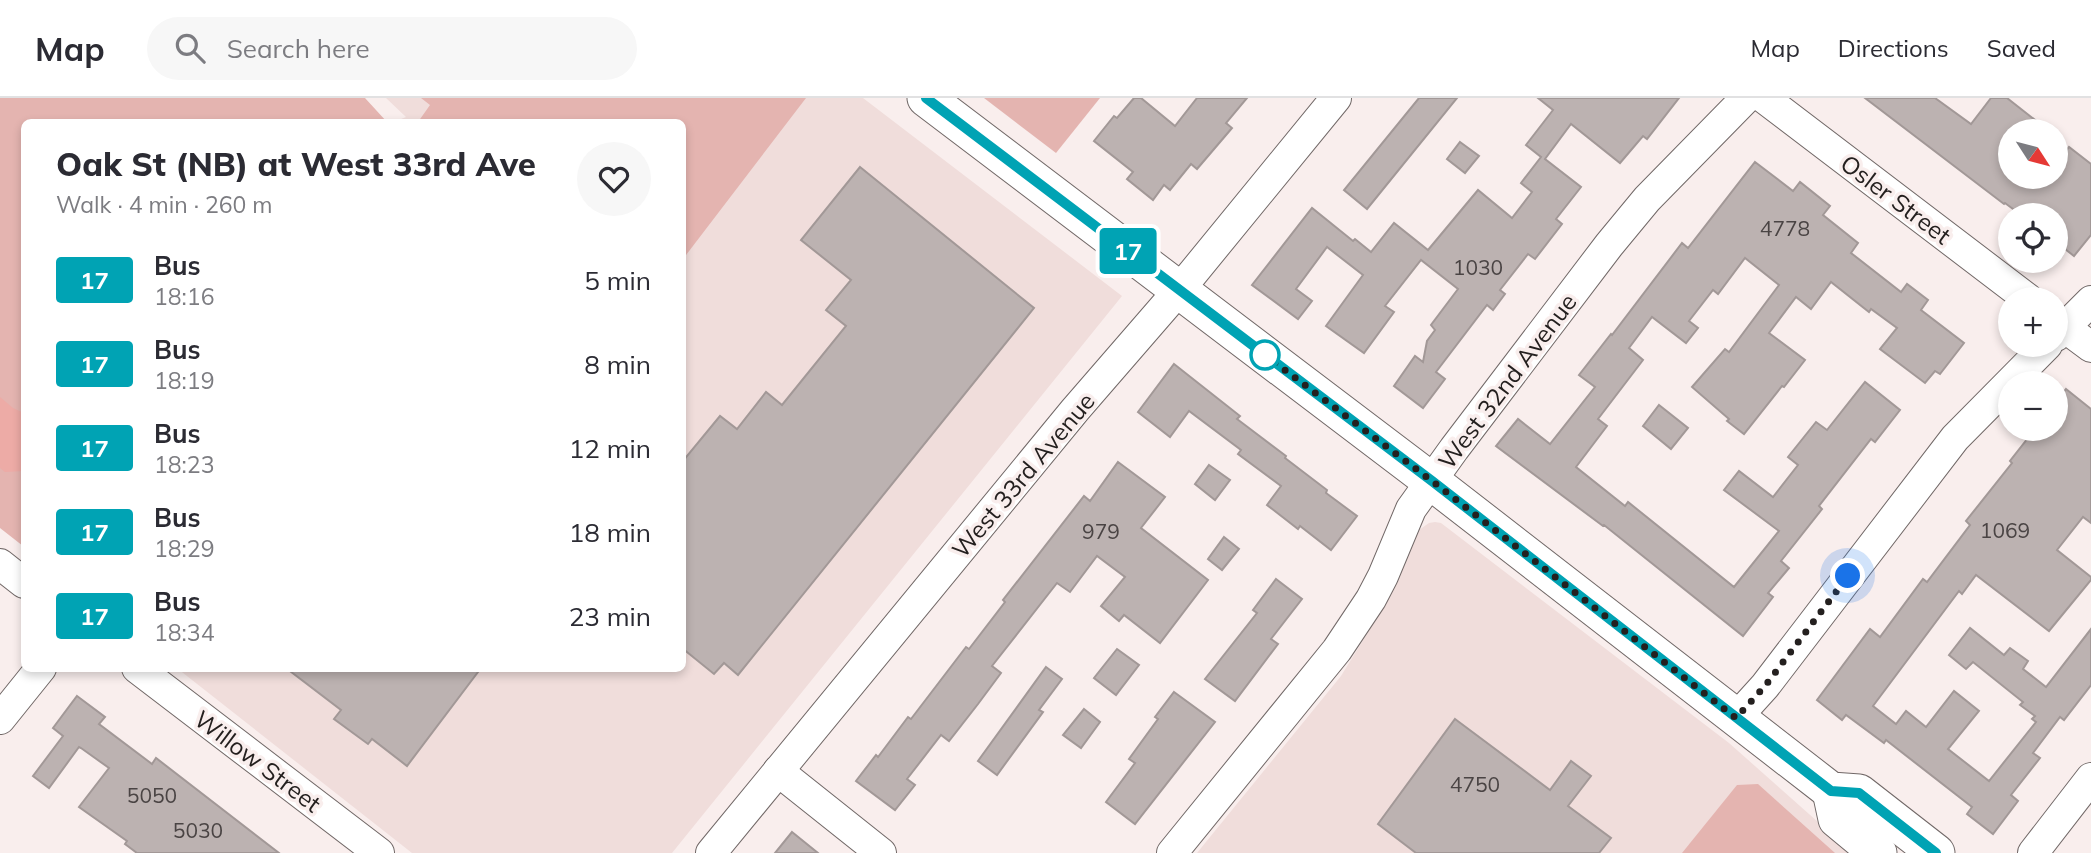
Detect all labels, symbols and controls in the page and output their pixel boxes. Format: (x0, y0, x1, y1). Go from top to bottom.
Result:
search box (147, 17, 637, 80)
text: Map (35, 28, 105, 69)
icon: search (171, 29, 209, 67)
text: Search here (227, 32, 370, 65)
text: Map (1750, 33, 1800, 63)
text: Directions (1838, 33, 1949, 63)
text: Saved (1987, 33, 2056, 63)
north arrow (1998, 119, 2068, 189)
map controls (1998, 119, 2068, 441)
button: heart (577, 142, 651, 216)
text: Oak St (NB) at West 33rd Ave (56, 143, 536, 184)
street label: Osler Street (1835, 148, 1957, 250)
text: Walk · 4 min · 260 m (56, 190, 273, 219)
button: locate (1998, 203, 2068, 273)
house number: 4778 (1760, 215, 1810, 241)
line badge: 17 (1096, 228, 1160, 274)
text: 17 (1114, 236, 1142, 266)
text: Bus (154, 249, 200, 282)
house number: 1030 (1453, 254, 1503, 280)
text: 5 min (584, 264, 651, 297)
text: 17 (80, 265, 109, 295)
text: 18:16 (154, 282, 214, 311)
street label: West 32nd Avenue (1431, 287, 1583, 475)
button: + (1998, 287, 2068, 357)
text: Bus (154, 333, 200, 366)
unlabelled marker (1250, 340, 1280, 370)
text: 8 min (584, 348, 651, 381)
text: 17 (80, 349, 109, 379)
text: 18:19 (154, 366, 214, 395)
button: − (1998, 371, 2068, 441)
street label: West 33rd Avenue (945, 386, 1101, 564)
text: Bus (154, 417, 200, 450)
text: 12 min (569, 432, 651, 465)
text: 17 (80, 433, 109, 463)
text: 18:23 (154, 450, 214, 479)
text: Bus (154, 501, 200, 534)
text: 18 min (569, 516, 651, 549)
text: 17 (80, 517, 109, 547)
house number: 1069 (1980, 517, 2030, 543)
house number: 979 (1082, 518, 1120, 544)
text: 18:29 (154, 534, 214, 563)
your location (1830, 558, 1865, 593)
text: Bus (154, 585, 200, 618)
text: 23 min (569, 600, 651, 633)
text: 17 (80, 601, 109, 631)
text: 18:34 (154, 618, 214, 647)
street label: Willow Street (189, 704, 327, 818)
house number: 4750 (1450, 771, 1500, 797)
house number: 5050 (127, 782, 177, 808)
house number: 5030 (173, 817, 223, 843)

